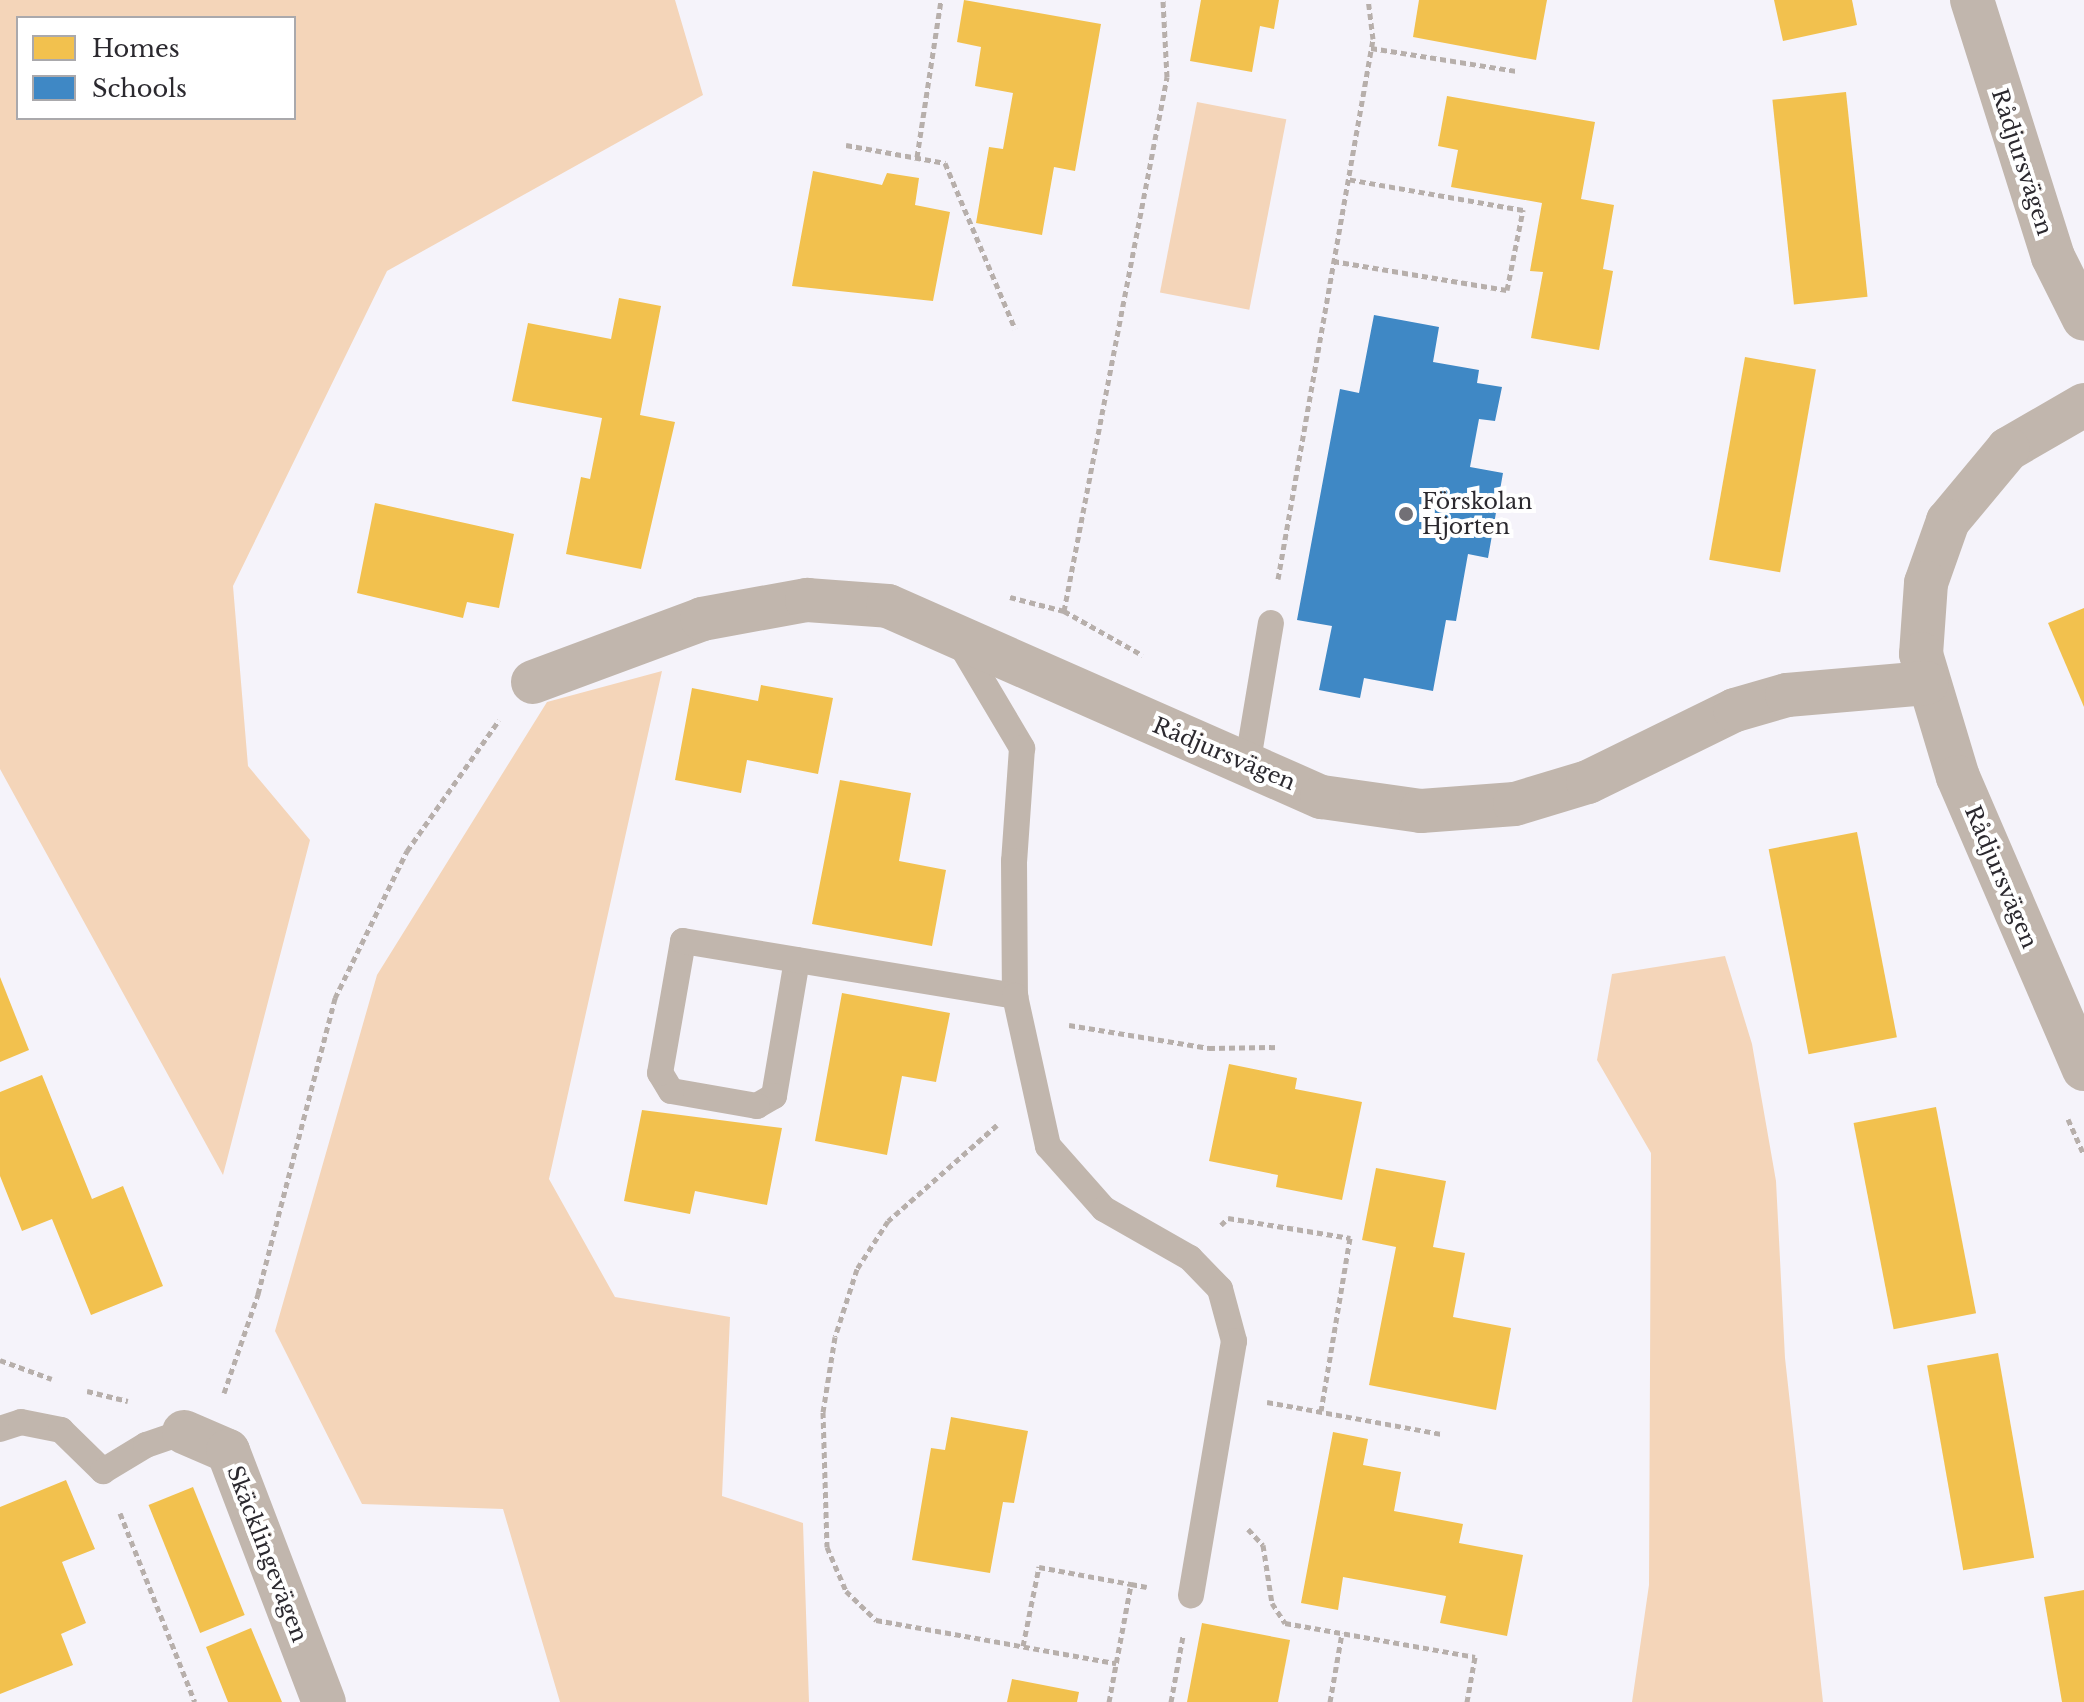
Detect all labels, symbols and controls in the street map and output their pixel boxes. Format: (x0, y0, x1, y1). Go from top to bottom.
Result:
legend (16, 16, 296, 120)
text: Homes (92, 34, 180, 63)
text: Schools (92, 74, 187, 103)
street label: Rådjursvägen (1986, 86, 2058, 238)
place label: Förskolan Hjorten (1422, 488, 1532, 540)
marker: Förskolan Hjorten (1397, 505, 1415, 523)
street label: Rådjursvägen (1149, 712, 1299, 796)
street label: Rådjursvägen (1959, 802, 2043, 952)
street label: Skäcklingevägen (221, 1462, 313, 1646)

